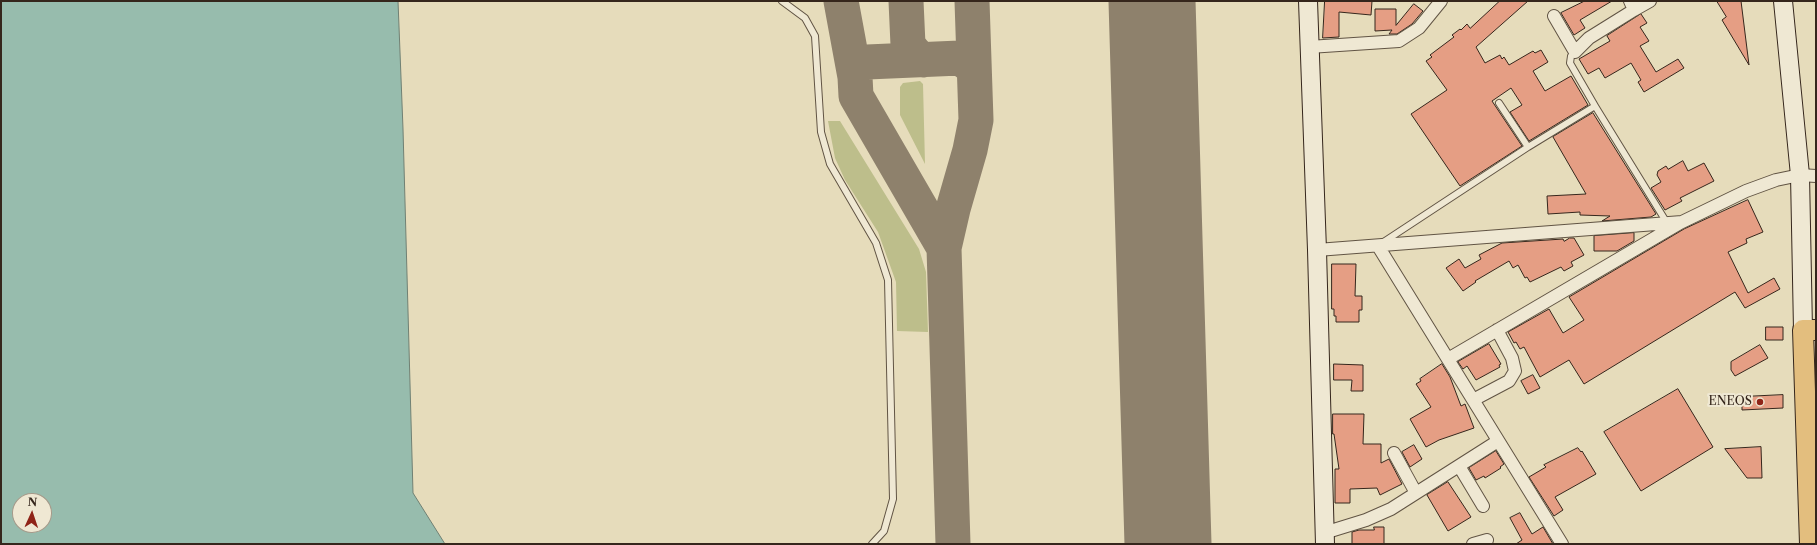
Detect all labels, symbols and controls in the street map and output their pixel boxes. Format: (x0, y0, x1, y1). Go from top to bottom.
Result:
place label: ENEOS (1708, 395, 1752, 409)
marker: ENEOS (1755, 397, 1765, 407)
north arrow (12, 493, 52, 533)
text: N (27, 495, 38, 509)

